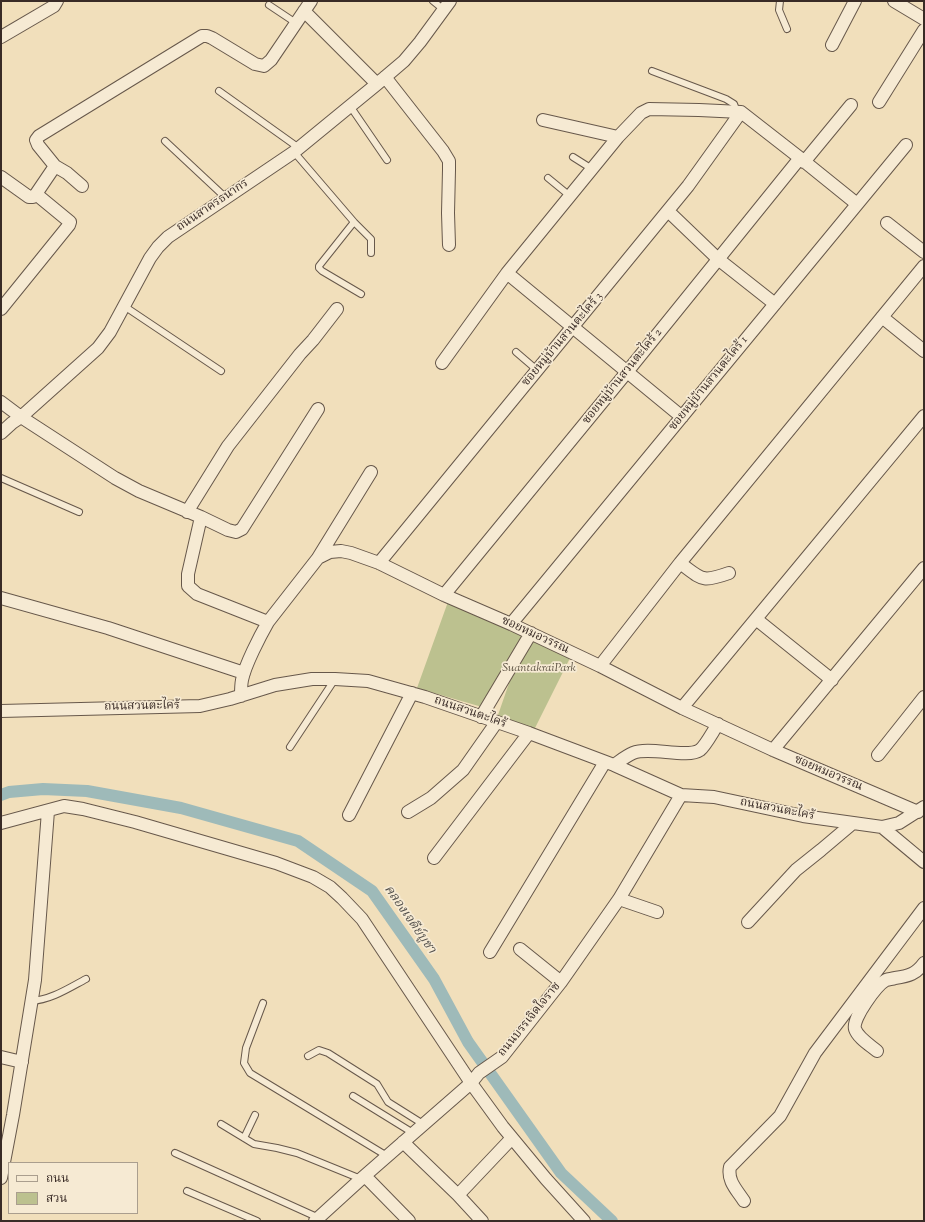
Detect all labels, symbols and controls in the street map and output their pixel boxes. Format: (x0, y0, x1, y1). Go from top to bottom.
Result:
street label: ถนนสาครธนากร (174, 177, 252, 235)
street label: ซอยหมู่บ้านสวนตะไคร้ 3 (520, 290, 606, 390)
street label: ซอยหมู่บ้านสวนตะไคร้ 2 (580, 326, 666, 428)
street label: ซอยหมู่บ้านสวนตะไคร้ 1 (666, 334, 752, 434)
street label: ซอยหมอวรรณ (499, 614, 571, 658)
park label: SuantakraiPark (502, 662, 576, 676)
street label: ถนนสวนตะไคร้ (432, 694, 508, 732)
street label: ถนนสวนตะไคร้ (104, 699, 180, 715)
street label: ซอยหมอวรรณ (792, 753, 864, 795)
street label: ถนนสวนตะไคร้ (738, 796, 816, 824)
water label: คลองเจดีย์บูชา (380, 883, 438, 957)
street label: ถนนบรรเจิดใจราช (496, 980, 564, 1060)
legend (8, 1162, 138, 1214)
text: ถนน (46, 1170, 69, 1188)
text: สวน (46, 1190, 67, 1208)

